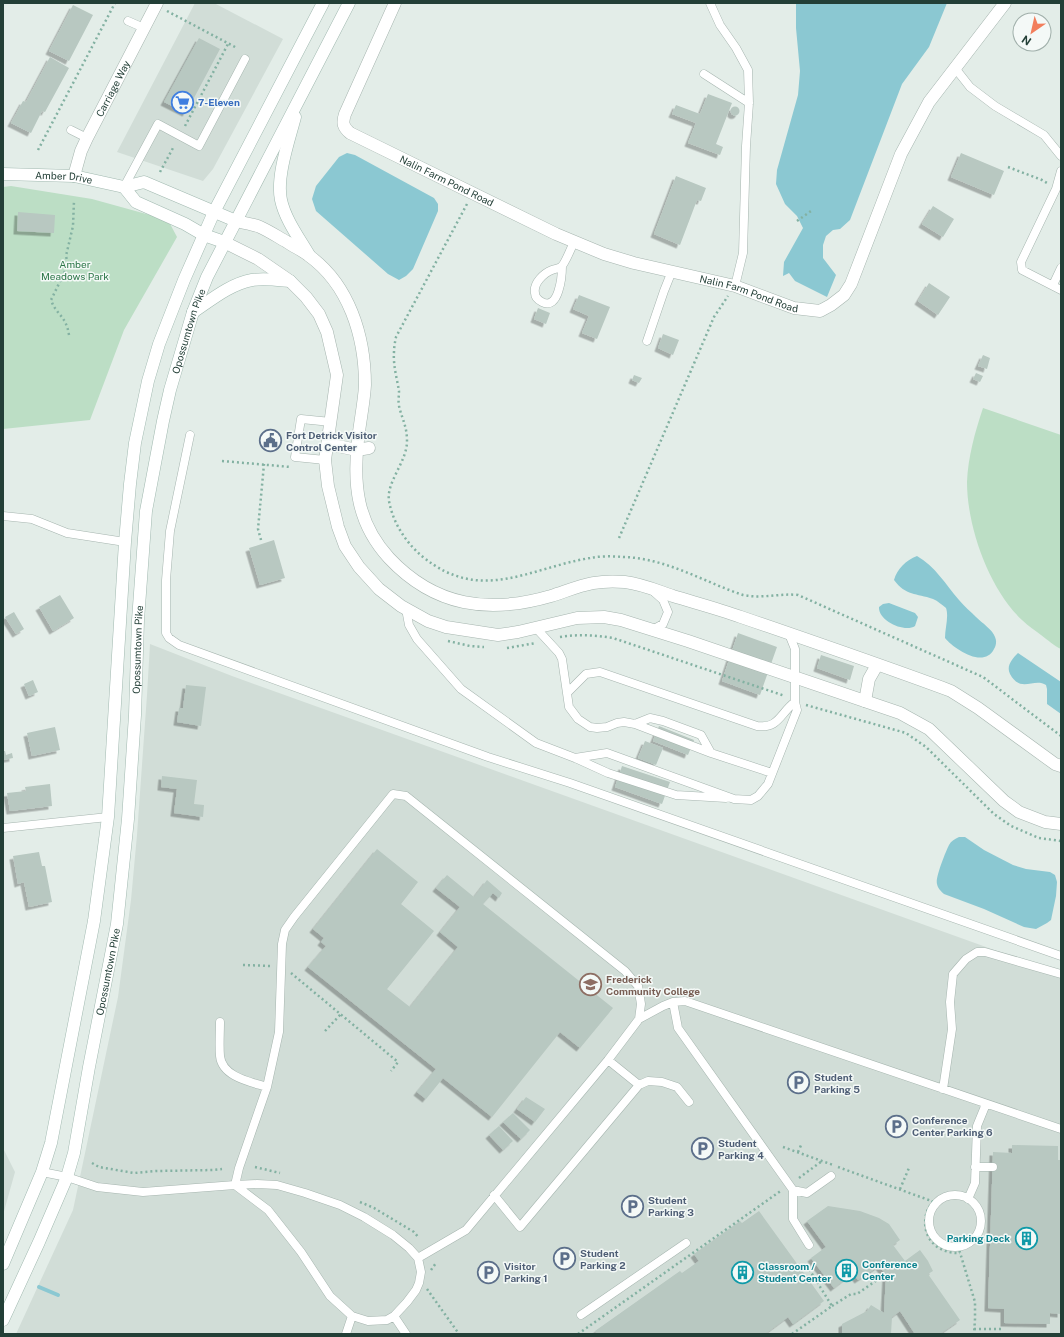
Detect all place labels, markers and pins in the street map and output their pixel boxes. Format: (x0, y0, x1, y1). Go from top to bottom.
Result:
supermarket icon: 7-Eleven (170, 89, 196, 115)
place label: 7-Eleven (198, 96, 240, 108)
public building icon: Fort Detrick Visitor Control Center (258, 428, 284, 454)
place label: Fort Detrick Visitor Control Center (286, 429, 377, 453)
school or university icon: Frederick Community College (577, 972, 603, 998)
place label: Frederick Community College (606, 973, 700, 997)
parking icon: Student Parking 5 (786, 1070, 812, 1096)
place label: Student Parking 5 (814, 1071, 860, 1095)
parking icon: Conference Center Parking 6 (884, 1113, 910, 1139)
place label: Conference Center Parking 6 (912, 1114, 993, 1138)
parking icon: Student Parking 4 (689, 1136, 715, 1162)
place label: Student Parking 4 (718, 1137, 764, 1161)
parking icon: Student Parking 3 (620, 1193, 646, 1219)
place label: Student Parking 3 (648, 1194, 694, 1218)
building icon: Parking Deck (1013, 1225, 1039, 1251)
place label: Parking Deck (947, 1232, 1010, 1244)
parking icon: Student Parking 2 (552, 1246, 578, 1272)
place label: Student Parking 2 (580, 1247, 626, 1271)
building icon: Conference Center (834, 1257, 860, 1283)
place label: Conference Center (862, 1258, 918, 1282)
parking icon: Visitor Parking 1 (476, 1259, 502, 1285)
building icon: Classroom / Student Center (730, 1259, 756, 1285)
place label: Visitor Parking 1 (504, 1260, 547, 1284)
place label: Classroom / Student Center (758, 1260, 831, 1284)

